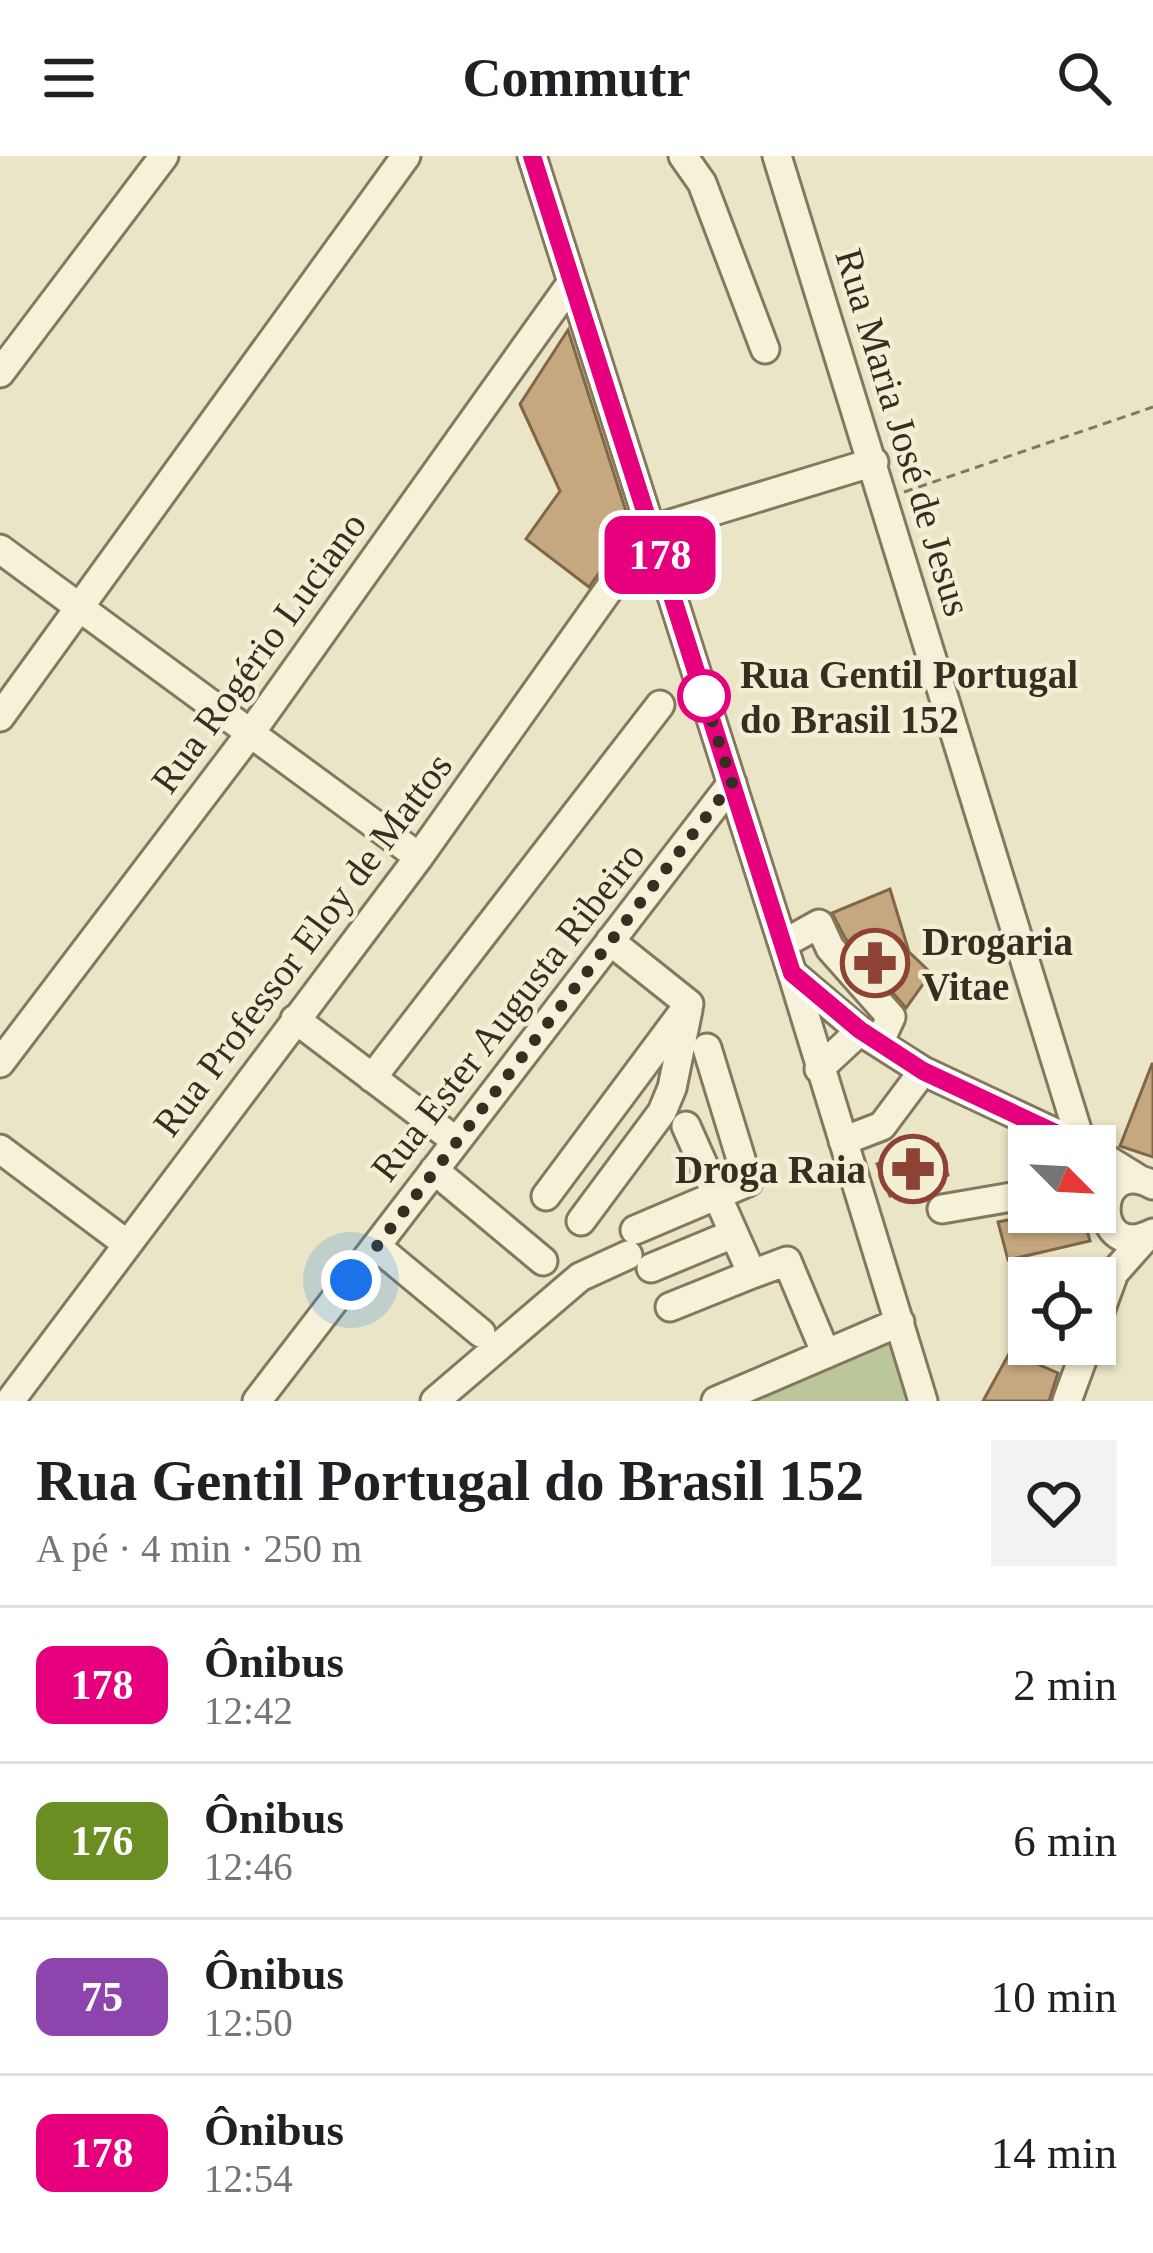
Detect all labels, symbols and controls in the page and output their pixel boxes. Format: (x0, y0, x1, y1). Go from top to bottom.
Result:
icon: menu (36, 45, 102, 111)
icon: search (1051, 45, 1117, 111)
text: Commutr (463, 48, 690, 108)
street label: Rua Maria José de Jesus (827, 244, 980, 621)
street label: Rua Rogério Luciano (142, 504, 375, 801)
line badge: 178 (591, 516, 729, 594)
text: 178 (629, 532, 692, 578)
place label: Rua Gentil Portugal do Brasil 152 (740, 653, 1078, 741)
marker: Rua Gentil Portugal do Brasil 152 (679, 671, 729, 721)
street label: Rua Professor Eloy de Mattos (144, 744, 461, 1145)
street label: Rua Ester Augusta Ribeiro (362, 834, 653, 1189)
place label: Drogaria Vitae (922, 920, 1073, 1008)
pharmacy icon: Drogaria Vitae (840, 928, 910, 998)
north arrow (1008, 1125, 1116, 1233)
map controls (1008, 1125, 1116, 1365)
pharmacy icon: Droga Raia (878, 1134, 948, 1204)
place label: Droga Raia (675, 1148, 866, 1192)
your location (321, 1250, 381, 1310)
button: locate (1008, 1257, 1116, 1365)
button: heart (991, 1440, 1117, 1566)
text: Rua Gentil Portugal do Brasil 152 (36, 1449, 864, 1512)
text: A pé · 4 min · 250 m (36, 1527, 362, 1570)
text: Ônibus (204, 1637, 344, 1687)
text: 2 min (1013, 1660, 1117, 1710)
text: 178 (71, 1662, 134, 1708)
text: 12:42 (204, 1689, 293, 1732)
text: Ônibus (204, 1793, 344, 1843)
text: 6 min (1013, 1816, 1117, 1866)
text: 176 (71, 1818, 134, 1864)
text: 12:46 (204, 1845, 293, 1888)
text: Ônibus (204, 1949, 344, 1999)
text: 10 min (991, 1972, 1117, 2022)
text: 75 (81, 1974, 123, 2020)
text: 12:50 (204, 2001, 293, 2044)
text: Ônibus (204, 2105, 344, 2155)
text: 14 min (991, 2128, 1117, 2178)
text: 178 (71, 2130, 134, 2176)
text: 12:54 (204, 2157, 293, 2200)

